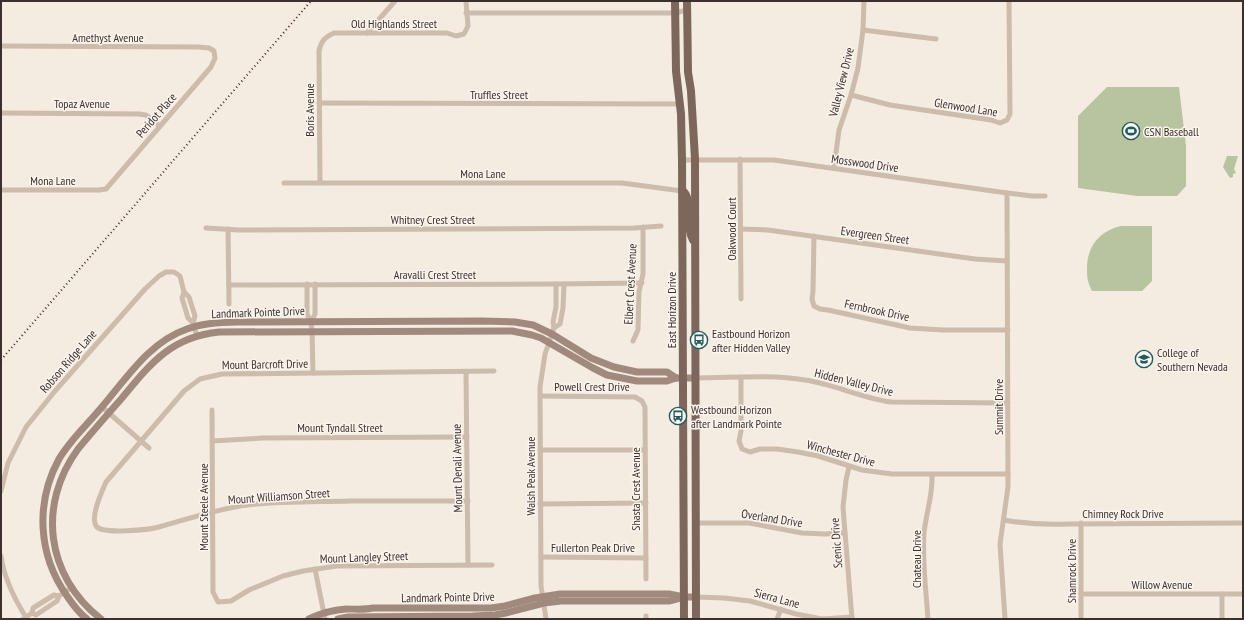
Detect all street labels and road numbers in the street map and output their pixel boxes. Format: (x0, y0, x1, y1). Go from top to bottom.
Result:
street label: Old Highlands Street (351, 16, 438, 31)
street label: Amethyst Avenue (72, 30, 144, 45)
street label: Valley View Drive (825, 46, 857, 119)
street label: Boris Avenue (302, 83, 317, 137)
street label: Truffles Street (470, 87, 529, 102)
street label: Peridot Place (133, 90, 179, 140)
street label: Glenwood Lane (933, 95, 999, 119)
street label: Topaz Avenue (54, 96, 110, 111)
street label: Mosswood Drive (830, 151, 900, 175)
street label: Mona Lane (460, 166, 506, 181)
street label: Mona Lane (30, 173, 76, 188)
street label: Oakwood Court (724, 197, 739, 261)
street label: Whitney Crest Street (391, 212, 476, 227)
street label: Evergreen Street (840, 223, 911, 247)
street label: Elbert Crest Avenue (620, 243, 640, 325)
street label: Aravalli Crest Street (394, 267, 477, 282)
street label: East Horizon Drive (664, 272, 679, 348)
street label: Fernbrook Drive (843, 296, 911, 324)
street label: Landmark Pointe Drive (211, 303, 305, 321)
street label: Robson Ridge Lane (36, 326, 100, 396)
street label: Mount Barcroft Drive (222, 356, 308, 372)
street label: Hidden Valley Drive (813, 365, 895, 399)
street label: Powell Crest Drive (554, 379, 630, 394)
street label: Summit Drive (991, 379, 1006, 435)
street label: Mount Tyndall Street (297, 420, 384, 435)
street label: Mount Denali Avenue (449, 424, 465, 512)
street label: Walsh Peak Avenue (523, 437, 538, 515)
street label: Winchester Drive (805, 437, 877, 469)
street label: Shasta Crest Avenue (628, 447, 643, 531)
street label: Mount Steele Avenue (196, 463, 211, 551)
street label: Mount Williamson Street (227, 485, 331, 507)
street label: Overland Drive (740, 506, 804, 530)
street label: Chimney Rock Drive (1082, 506, 1164, 521)
street label: Scenic Drive (827, 517, 845, 569)
street label: Chateau Drive (909, 530, 924, 588)
street label: Shamrock Drive (1064, 539, 1079, 603)
street label: Fullerton Peak Drive (551, 540, 635, 555)
street label: Mount Langley Street (320, 548, 409, 566)
street label: Willow Avenue (1132, 577, 1192, 592)
street label: Sierra Lane (753, 585, 801, 611)
street label: Landmark Pointe Drive (401, 589, 495, 605)

